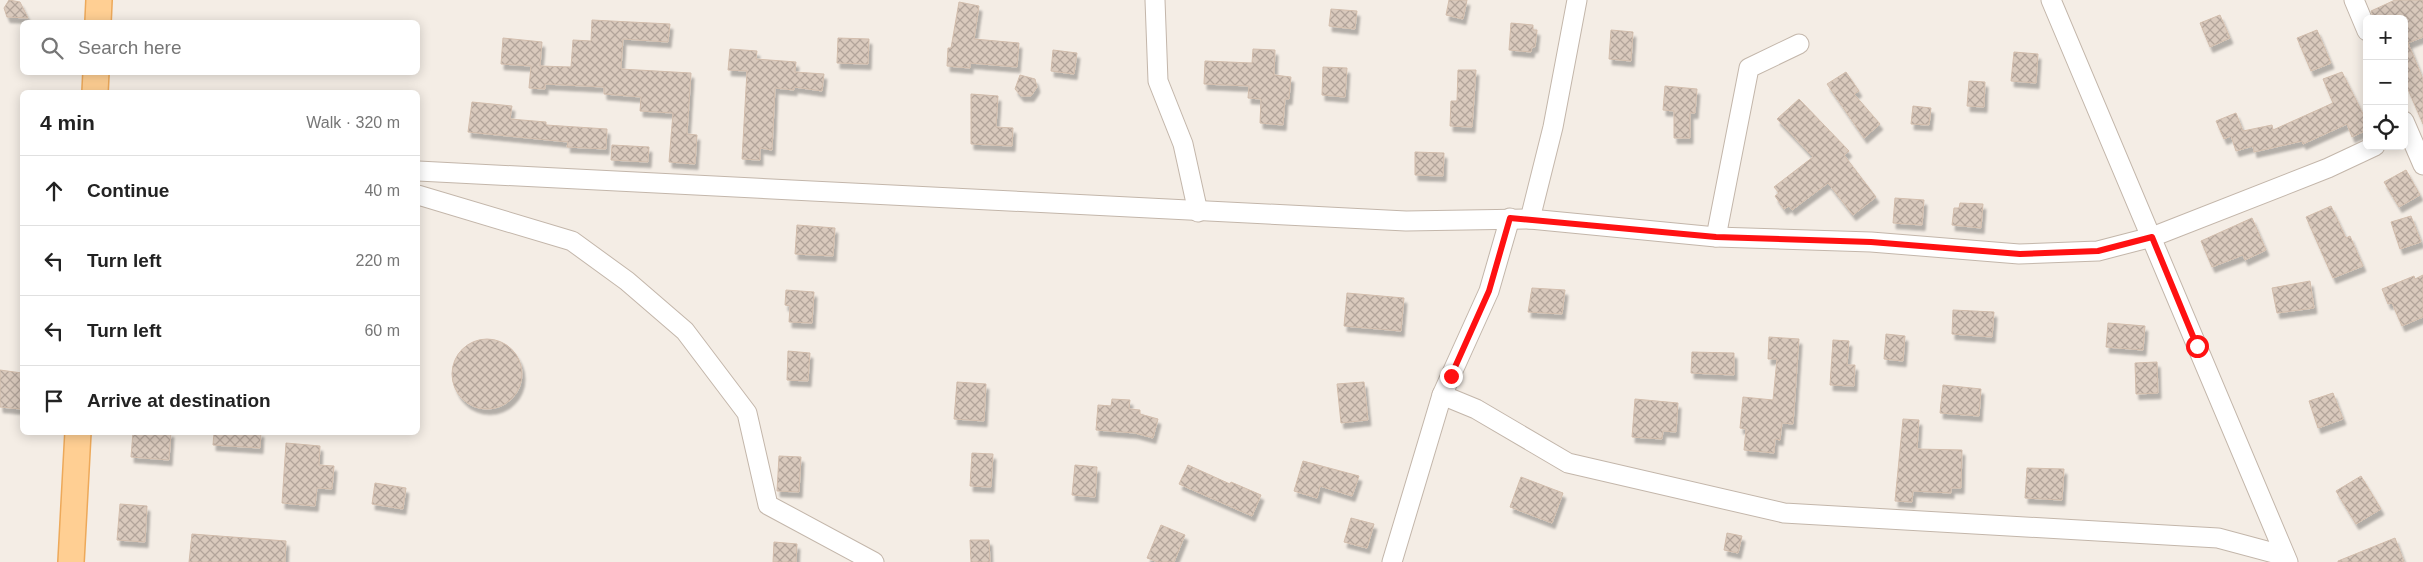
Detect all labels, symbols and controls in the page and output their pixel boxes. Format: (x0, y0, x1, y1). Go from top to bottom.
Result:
map controls (2363, 15, 2408, 150)
button: + (2363, 15, 2408, 60)
search box (20, 20, 420, 75)
icon: search (38, 34, 66, 62)
text: Search here (78, 37, 182, 58)
button: − (2363, 60, 2408, 105)
button: locate (2363, 105, 2408, 150)
text: 4 min (40, 111, 95, 134)
text: Walk · 320 m (306, 114, 400, 131)
icon: ahead (40, 177, 68, 205)
text: Continue (87, 180, 169, 201)
text: 40 m (364, 182, 400, 199)
icon: left (40, 247, 68, 275)
text: Turn left (87, 250, 162, 271)
text: 220 m (356, 252, 400, 269)
icon: left (40, 317, 68, 345)
text: Turn left (87, 320, 162, 341)
text: 60 m (364, 322, 400, 339)
route start (2186, 335, 2209, 358)
route end (1440, 365, 1463, 388)
icon: arrive (40, 387, 68, 415)
text: Arrive at destination (87, 390, 271, 411)

